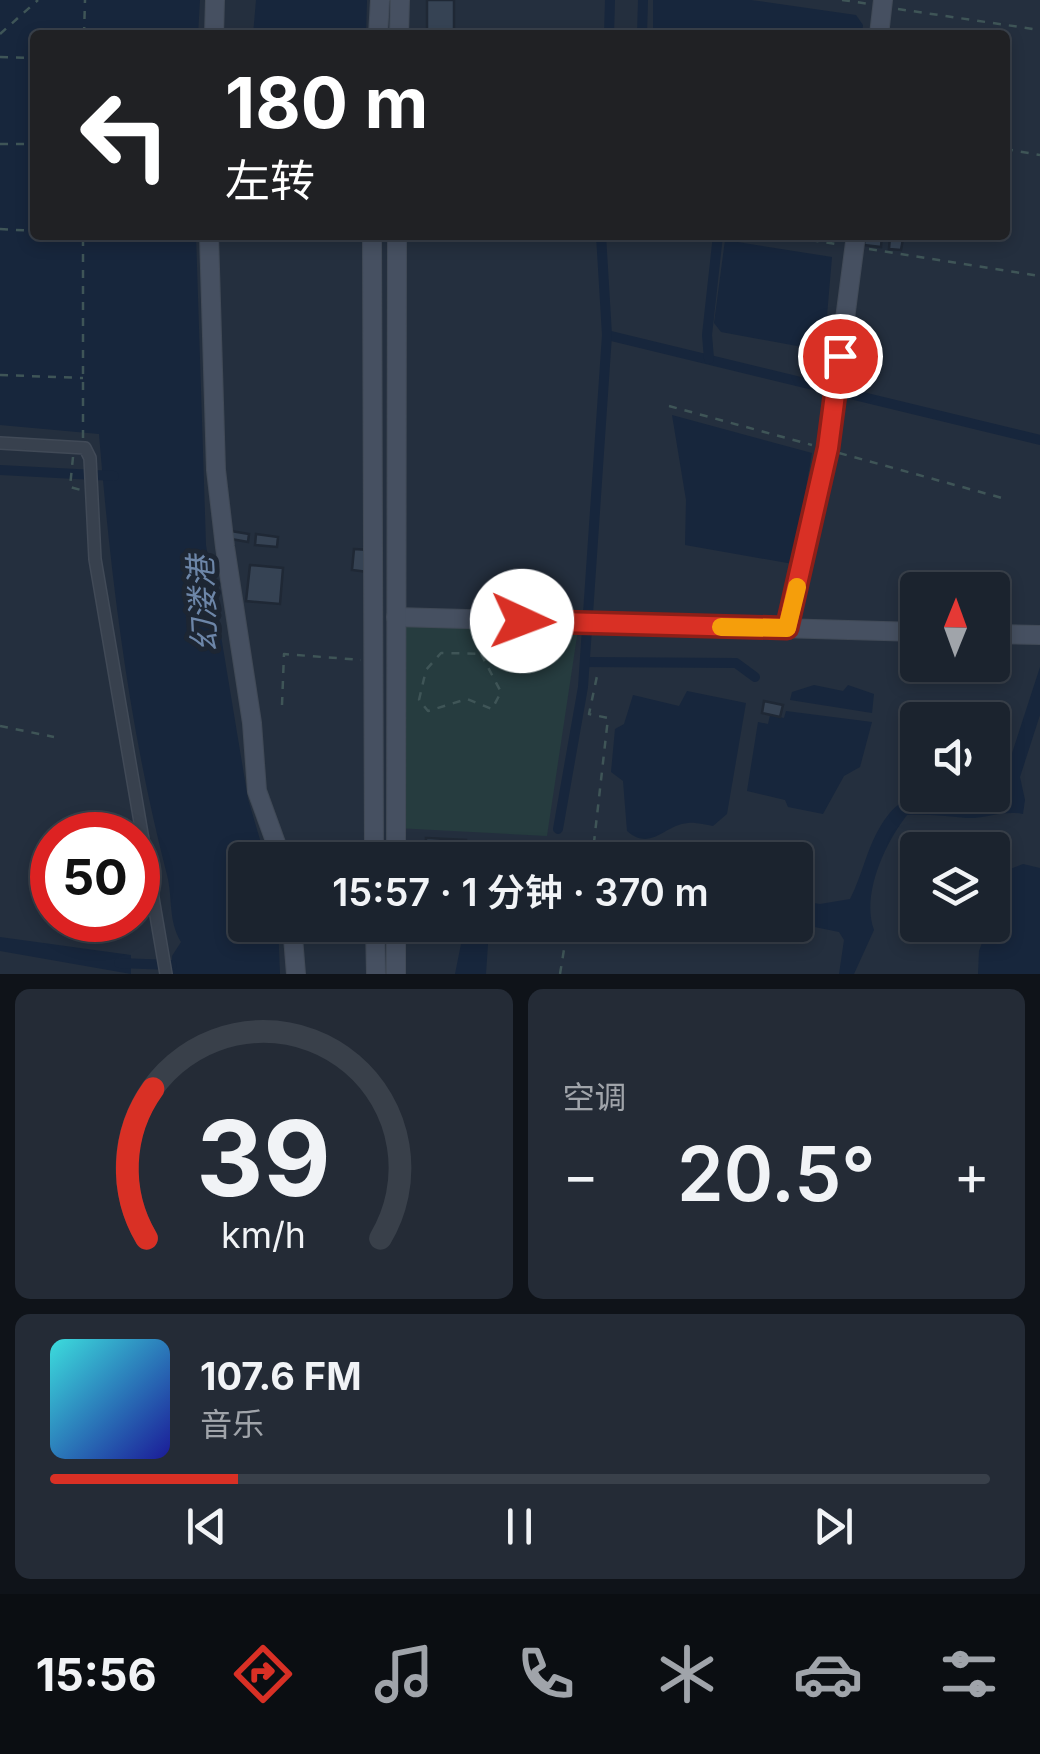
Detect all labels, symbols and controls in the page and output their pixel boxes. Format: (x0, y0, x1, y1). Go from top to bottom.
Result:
text: 180 m (225, 60, 428, 145)
icon: left (60, 70, 190, 200)
text: 左转 (225, 153, 315, 208)
pin (798, 314, 883, 399)
icon: arrive (813, 329, 868, 384)
water label: 幻溇港 (180, 551, 224, 653)
position arrow (470, 569, 574, 673)
north arrow (900, 572, 1010, 682)
map controls (900, 572, 1010, 942)
button: sound (900, 702, 1010, 812)
speed limit sign: 50 (30, 812, 160, 942)
button: layers (900, 832, 1010, 942)
text: 15:57 · 1 分钟 · 370 m (332, 869, 709, 915)
text: 空调 (563, 1078, 627, 1117)
text: 39 (196, 1095, 331, 1221)
text: 20.5° (677, 1128, 876, 1219)
text: − (563, 1142, 599, 1208)
text: + (954, 1142, 990, 1208)
text: km/h (221, 1213, 306, 1257)
text: 107.6 FM (200, 1353, 362, 1399)
text: 音乐 (200, 1405, 264, 1444)
icon: previous (179, 1499, 234, 1554)
icon: pause (492, 1499, 547, 1554)
icon: next (806, 1499, 861, 1554)
icon: directions (228, 1639, 298, 1709)
icon: music (369, 1639, 439, 1709)
icon: phone (511, 1639, 581, 1709)
icon: climate (652, 1639, 722, 1709)
icon: car (793, 1639, 863, 1709)
icon: filters (934, 1639, 1004, 1709)
text: 15:56 (36, 1647, 157, 1702)

